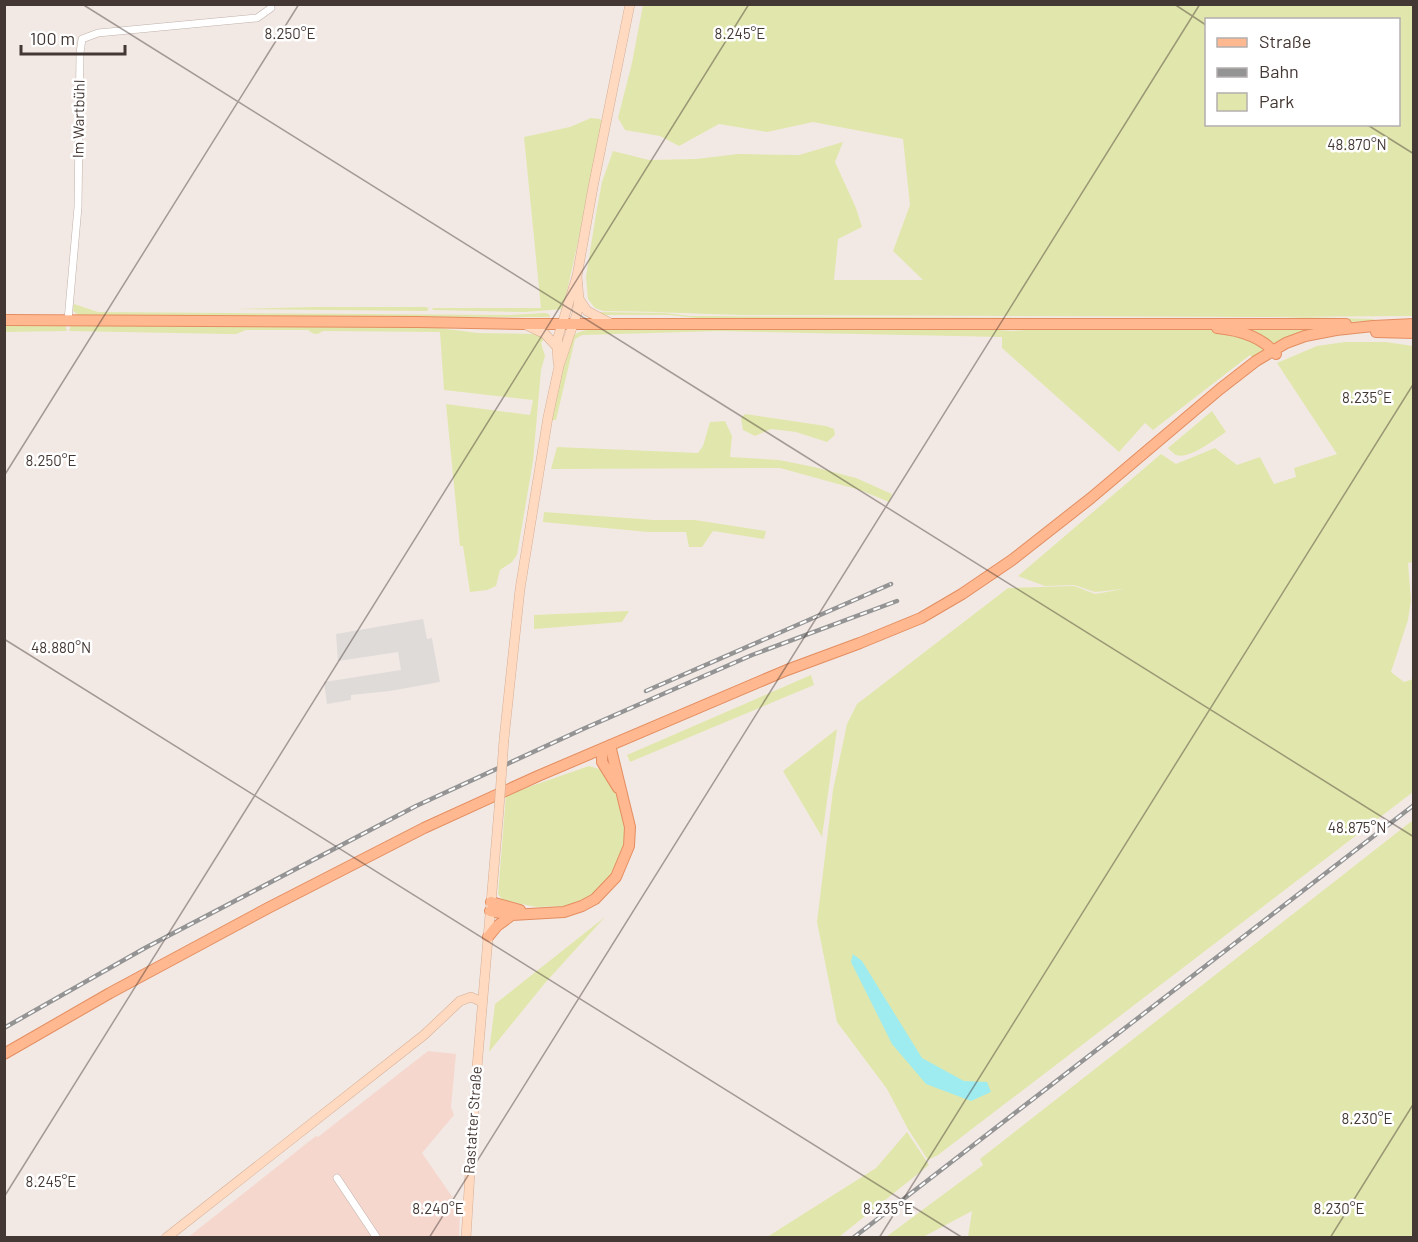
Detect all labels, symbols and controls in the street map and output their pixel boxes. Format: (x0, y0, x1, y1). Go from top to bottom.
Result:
scale bar (21, 18, 124, 56)
legend (1205, 18, 1400, 126)
text: 8.250°E (264, 24, 316, 42)
text: 8.245°E (715, 24, 765, 42)
text: 100 m (30, 27, 75, 49)
text: Straße (1259, 30, 1311, 52)
text: Bahn (1259, 60, 1299, 82)
street label: Im Wartbühl (68, 80, 88, 158)
text: Park (1259, 90, 1294, 112)
text: 48.870°N (1327, 135, 1387, 153)
text: 8.235°E (1342, 388, 1392, 406)
text: 8.250°E (25, 451, 77, 469)
text: 48.880°N (31, 638, 91, 656)
text: 48.875°N (1328, 818, 1386, 836)
street label: Rastatter Straße (459, 1065, 485, 1174)
text: 8.230°E (1342, 1109, 1392, 1127)
text: 8.245°E (26, 1172, 76, 1190)
text: 8.240°E (412, 1199, 464, 1217)
text: 8.235°E (863, 1199, 913, 1217)
text: 8.230°E (1314, 1199, 1364, 1217)

